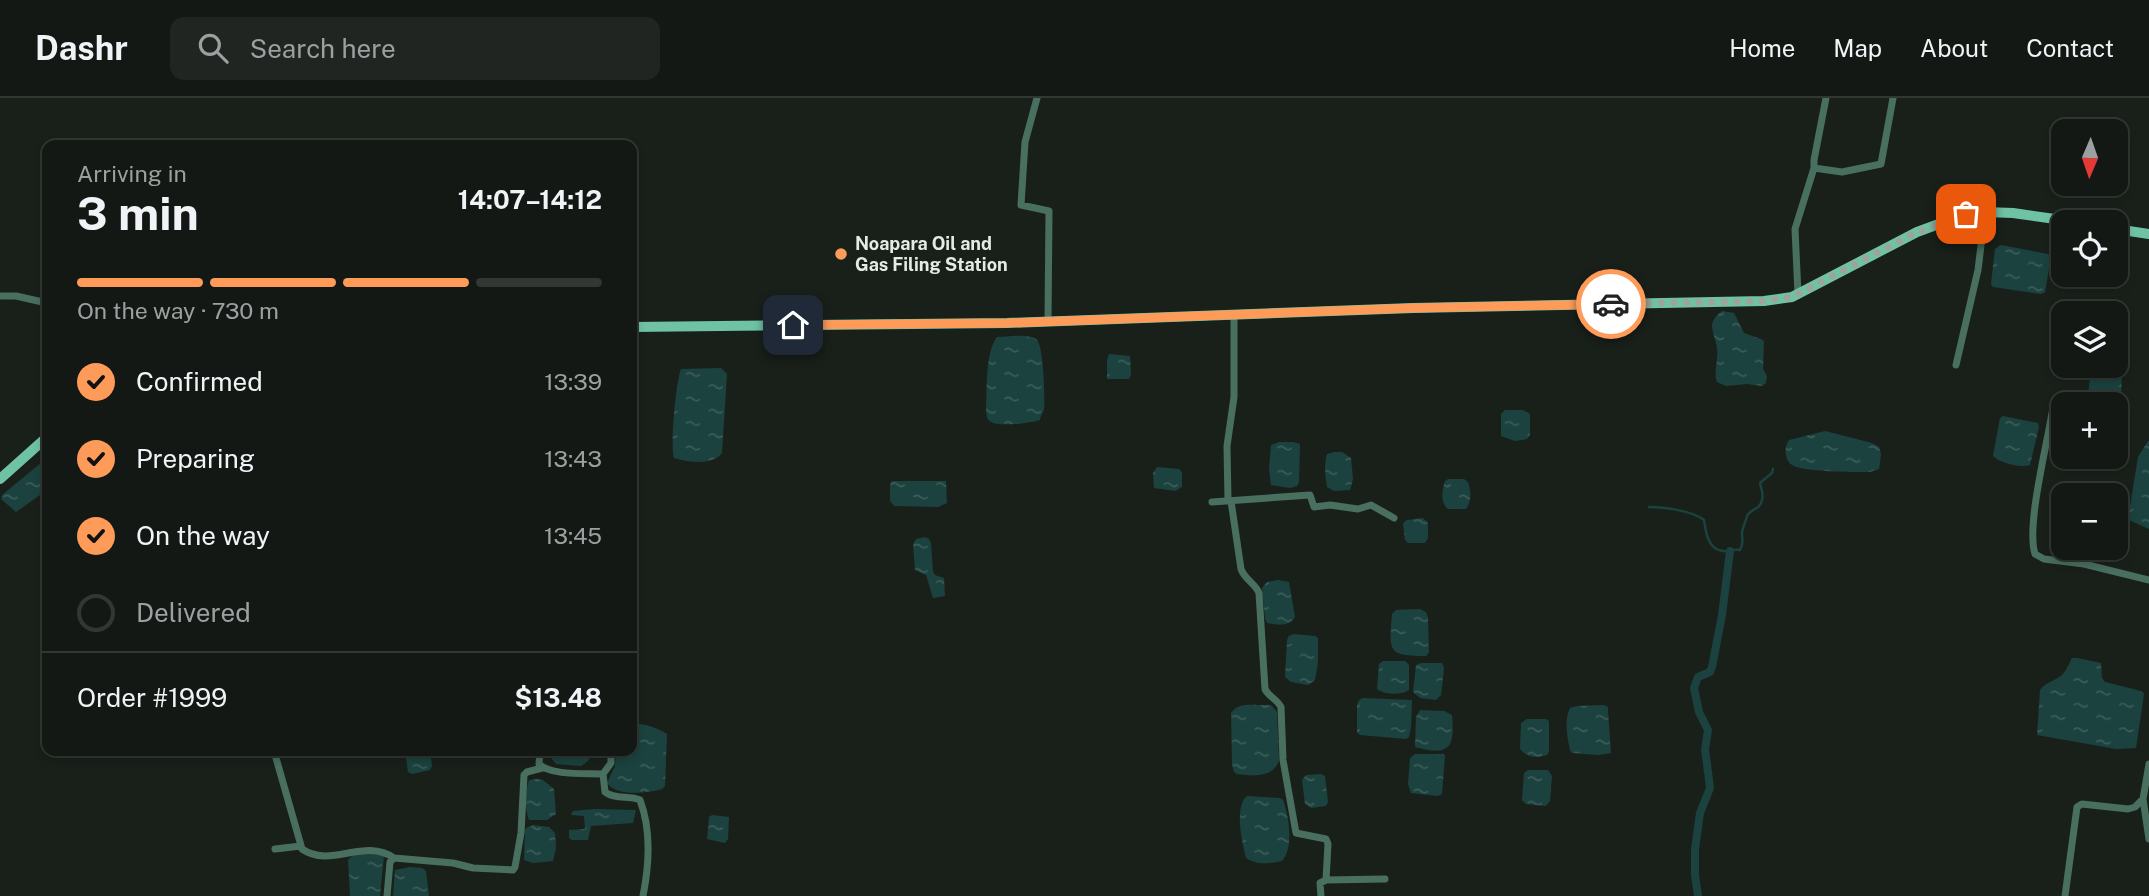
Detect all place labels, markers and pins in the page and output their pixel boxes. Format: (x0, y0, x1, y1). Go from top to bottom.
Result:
pin (1936, 184, 1996, 244)
place label: Noapara Oil and Gas Filing Station (855, 233, 1008, 275)
marker: Noapara Oil and Gas Filing Station (833, 246, 849, 262)
pin (763, 295, 823, 355)

